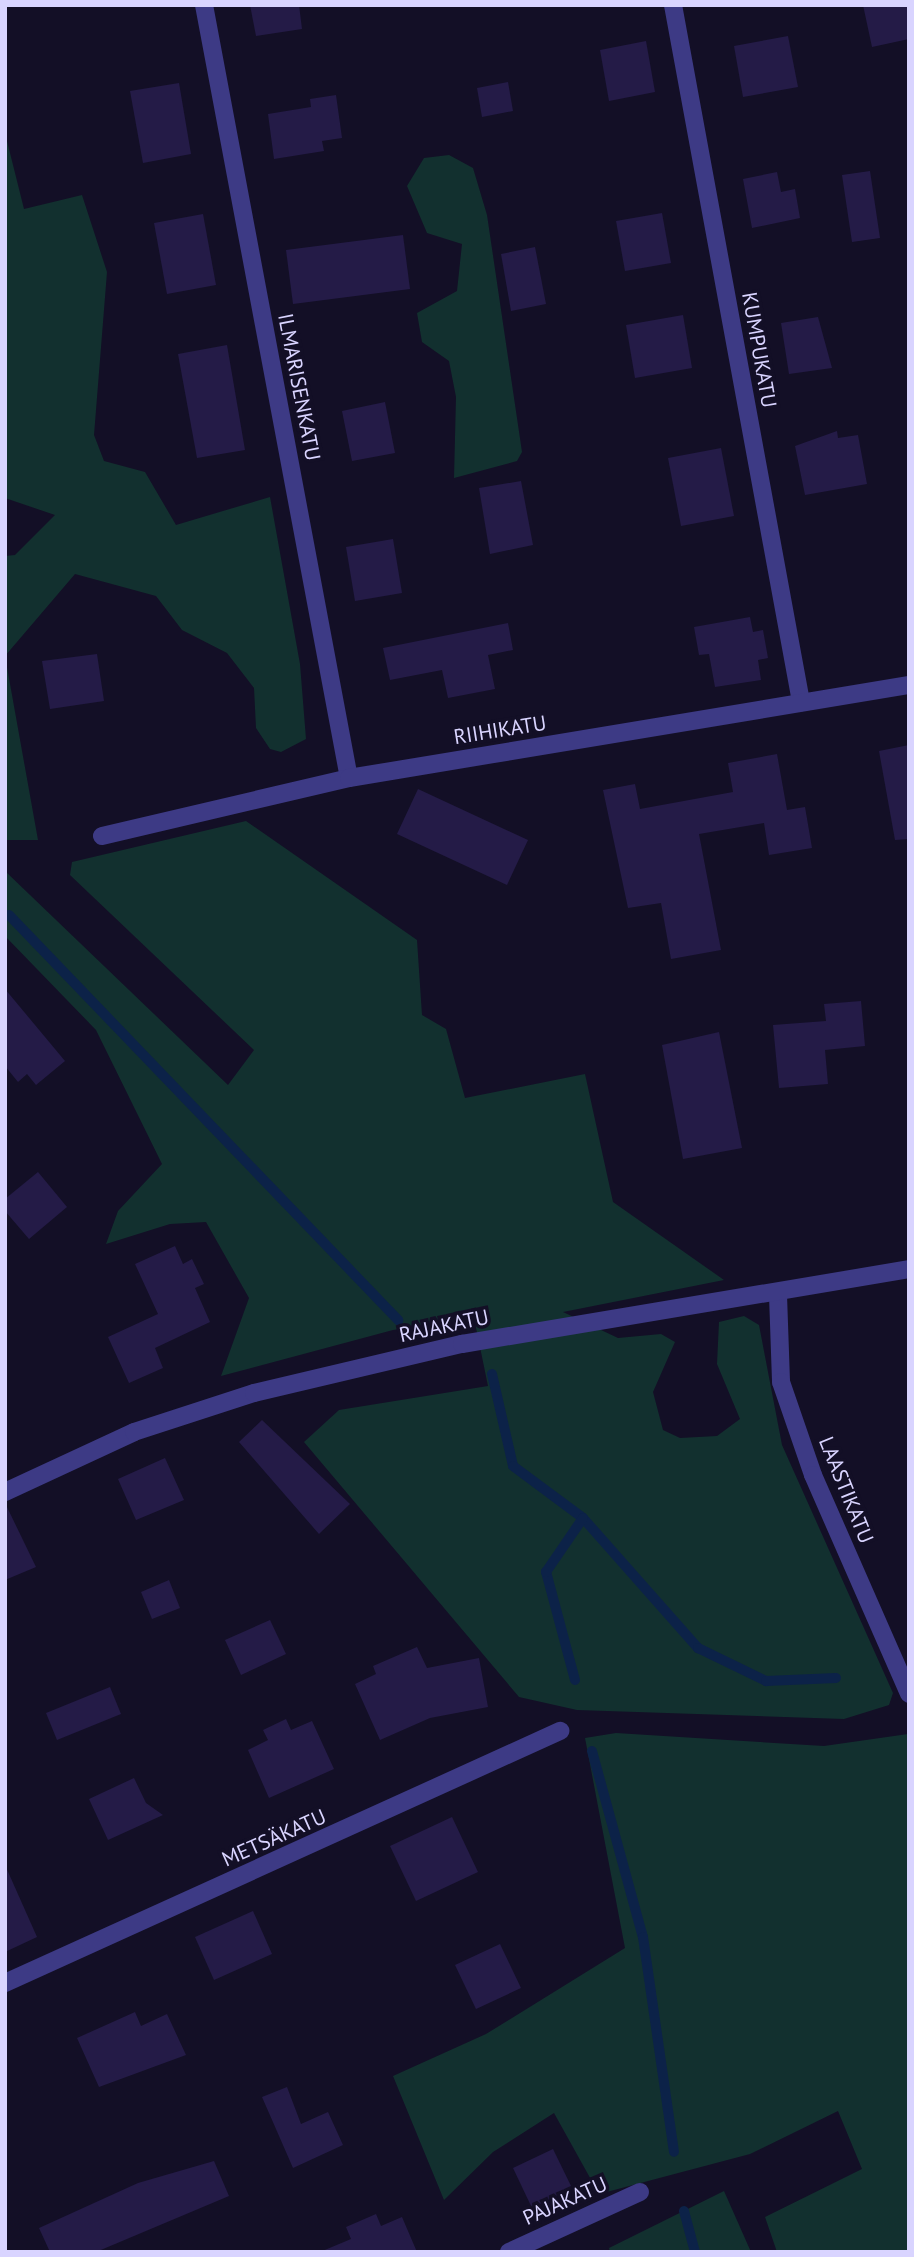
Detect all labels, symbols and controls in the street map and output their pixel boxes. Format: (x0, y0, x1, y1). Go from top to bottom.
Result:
street label: KUMPUKATU (736, 290, 782, 410)
street label: ILMARISENKATU (272, 311, 326, 463)
street label: RIIHIKATU (452, 710, 548, 750)
street label: RAJAKATU (397, 1304, 491, 1348)
street label: LAASTIKATU (813, 1433, 879, 1547)
street label: METSÄKATU (218, 1804, 330, 1872)
street label: PAJAKATU (519, 2171, 611, 2231)

